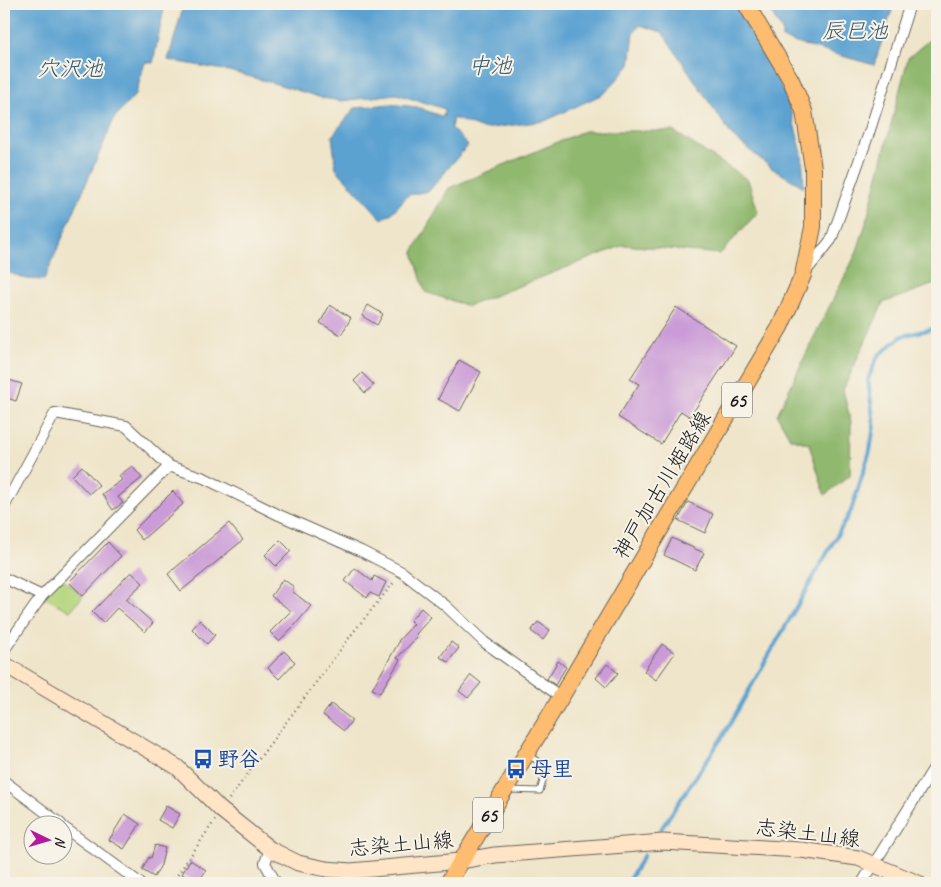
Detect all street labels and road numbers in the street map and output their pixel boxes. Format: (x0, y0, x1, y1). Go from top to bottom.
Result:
road number: 65 (722, 382, 752, 418)
street label: 神戸加古川姫路線 (608, 406, 716, 564)
road number: 65 (473, 798, 503, 832)
street label: 志染土山線 (754, 814, 862, 852)
street label: 志染土山線 (348, 826, 454, 862)

